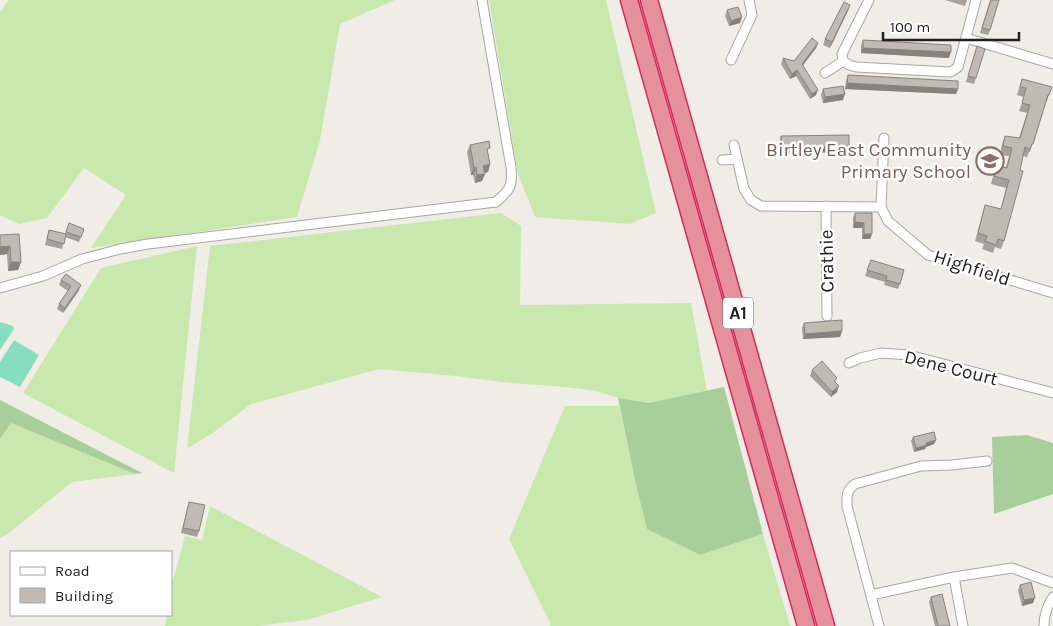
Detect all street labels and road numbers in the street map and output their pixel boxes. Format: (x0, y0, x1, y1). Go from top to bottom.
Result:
street label: Crathie (815, 229, 839, 293)
street label: Highfield (931, 245, 1013, 291)
road number: A1 (723, 298, 753, 328)
street label: Dene Court (902, 346, 1000, 390)

